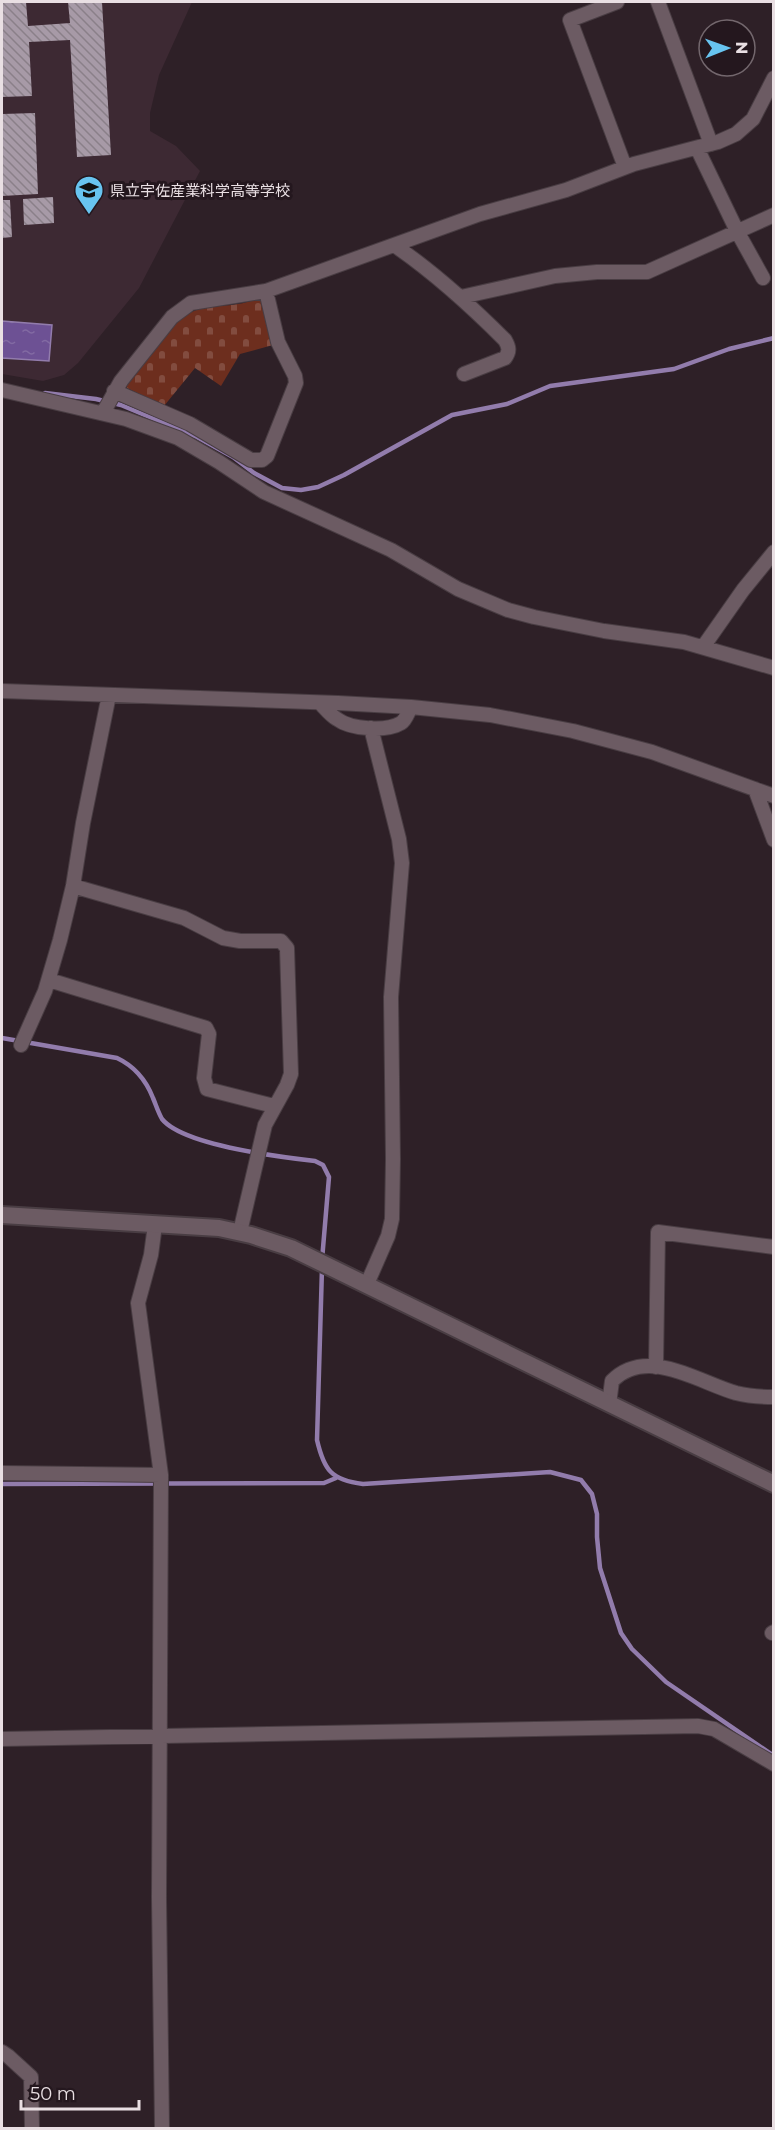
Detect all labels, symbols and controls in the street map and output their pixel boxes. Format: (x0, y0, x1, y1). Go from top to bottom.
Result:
north arrow (697, 18, 757, 78)
text: N (732, 41, 751, 54)
school or university icon: 県立宇佐産業科学高等学校 (73, 174, 105, 216)
place label: 県立宇佐産業科学高等学校 (110, 181, 290, 200)
scale bar (21, 2073, 140, 2111)
text: 50 m (30, 2083, 76, 2105)

